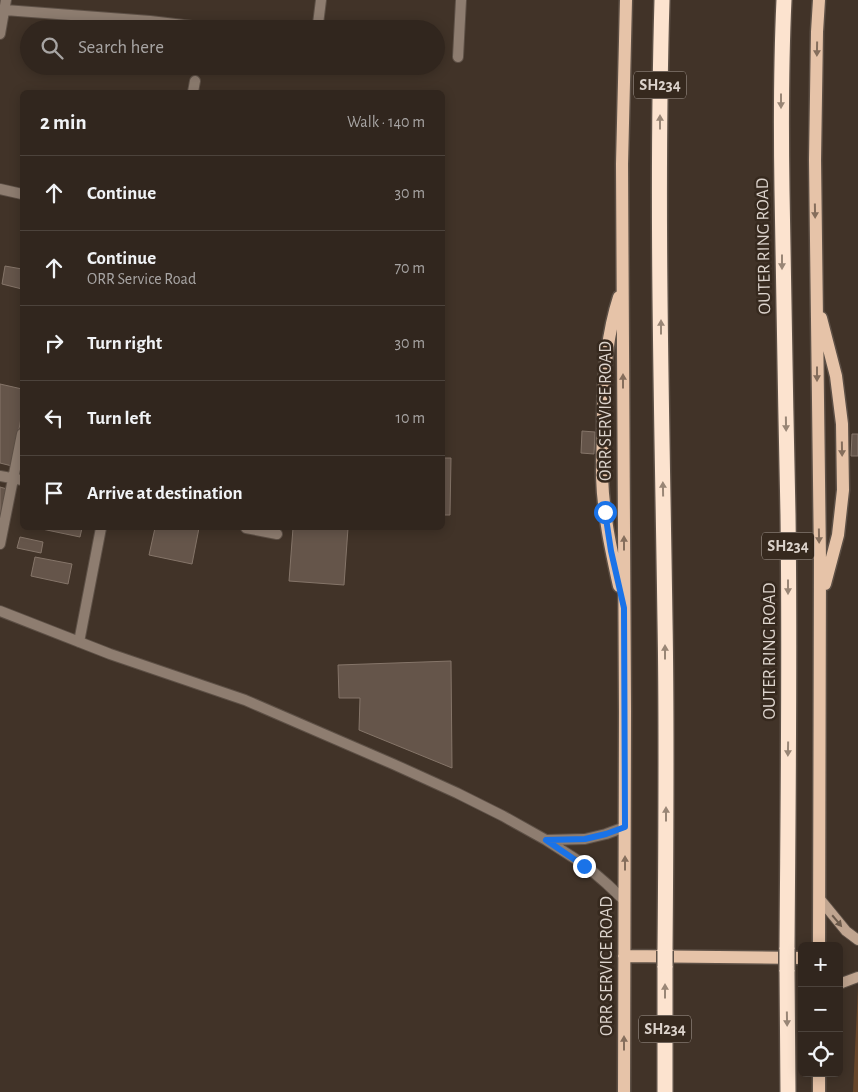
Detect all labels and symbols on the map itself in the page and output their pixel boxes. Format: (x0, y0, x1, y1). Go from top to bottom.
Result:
one-way arrow (812, 41, 820, 57)
road number: SH234 (634, 72, 686, 98)
one-way arrow (777, 93, 785, 109)
one-way arrow (656, 114, 664, 130)
street label: OUTER RING ROAD (754, 177, 774, 315)
one-way arrow (812, 203, 820, 219)
one-way arrow (778, 254, 786, 270)
one-way arrow (657, 319, 665, 335)
street label: ORR SERVICE ROAD (597, 341, 615, 481)
one-way arrow (813, 366, 821, 382)
one-way arrow (619, 373, 627, 389)
one-way arrow (782, 416, 790, 432)
one-way arrow (838, 442, 846, 458)
one-way arrow (659, 481, 667, 497)
route start (594, 501, 617, 524)
one-way arrow (816, 528, 824, 544)
road number: SH234 (762, 532, 814, 560)
one-way arrow (620, 535, 628, 551)
one-way arrow (784, 579, 792, 595)
street label: OUTER RING ROAD (761, 583, 779, 719)
one-way arrow (661, 644, 669, 660)
one-way arrow (784, 741, 792, 757)
one-way arrow (662, 806, 670, 822)
route end (573, 855, 596, 878)
one-way arrow (621, 855, 629, 871)
street label: ORR SERVICE ROAD (598, 896, 616, 1036)
one-way arrow (832, 914, 843, 927)
one-way arrow (661, 983, 669, 999)
one-way arrow (783, 1011, 791, 1027)
road number: SH234 (639, 1016, 691, 1042)
one-way arrow (620, 1035, 628, 1051)

